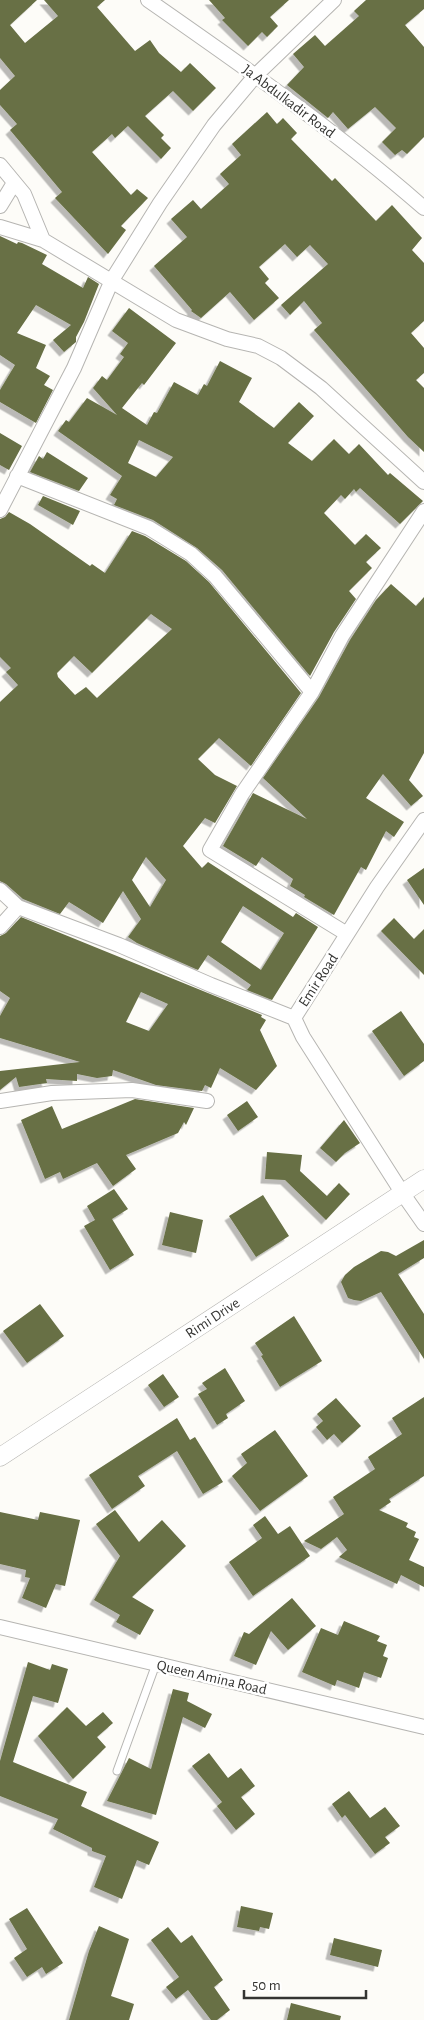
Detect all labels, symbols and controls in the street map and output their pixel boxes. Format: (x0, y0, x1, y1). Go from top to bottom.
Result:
street label: Ja Abdulkadir Road (240, 62, 338, 141)
street label: Emir Road (296, 951, 341, 1009)
street label: Rimi Drive (183, 1295, 243, 1341)
street label: Queen Amina Road (155, 1658, 269, 1697)
scale bar (244, 1968, 366, 2000)
text: 50 m (252, 1978, 281, 1993)

